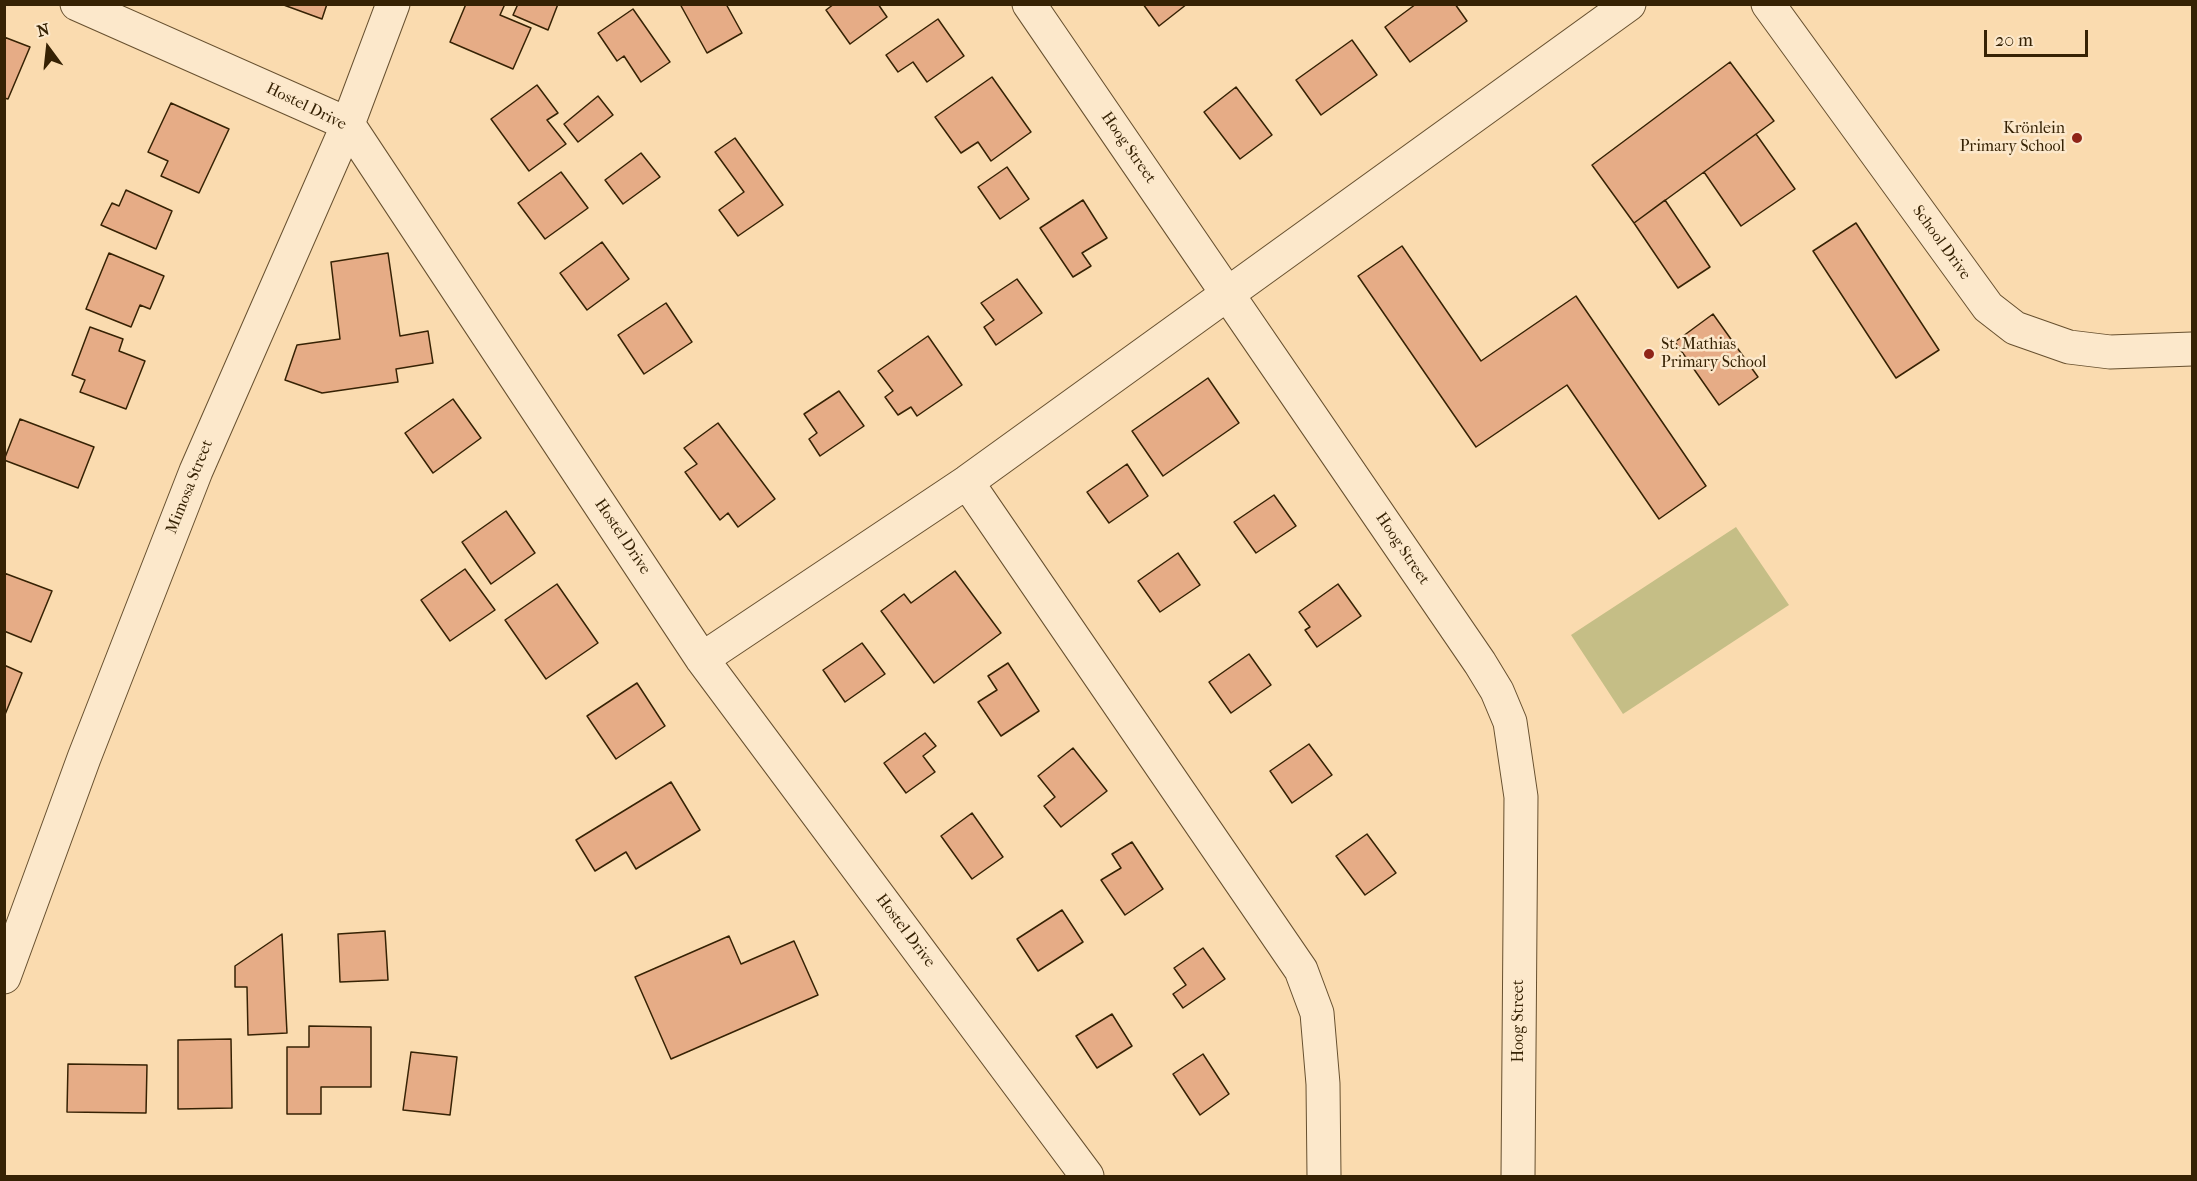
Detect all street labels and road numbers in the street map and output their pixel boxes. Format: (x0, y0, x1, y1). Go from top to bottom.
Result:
street label: Hostel Drive (263, 79, 349, 135)
street label: Hoog Street (1096, 109, 1160, 187)
street label: School Drive (1908, 202, 1974, 284)
street label: Mimosa Street (162, 437, 218, 537)
street label: Hostel Drive (590, 496, 654, 578)
street label: Hoog Street (1371, 509, 1433, 589)
street label: Hostel Drive (871, 890, 939, 972)
street label: Hoog Street (1509, 980, 1529, 1062)

